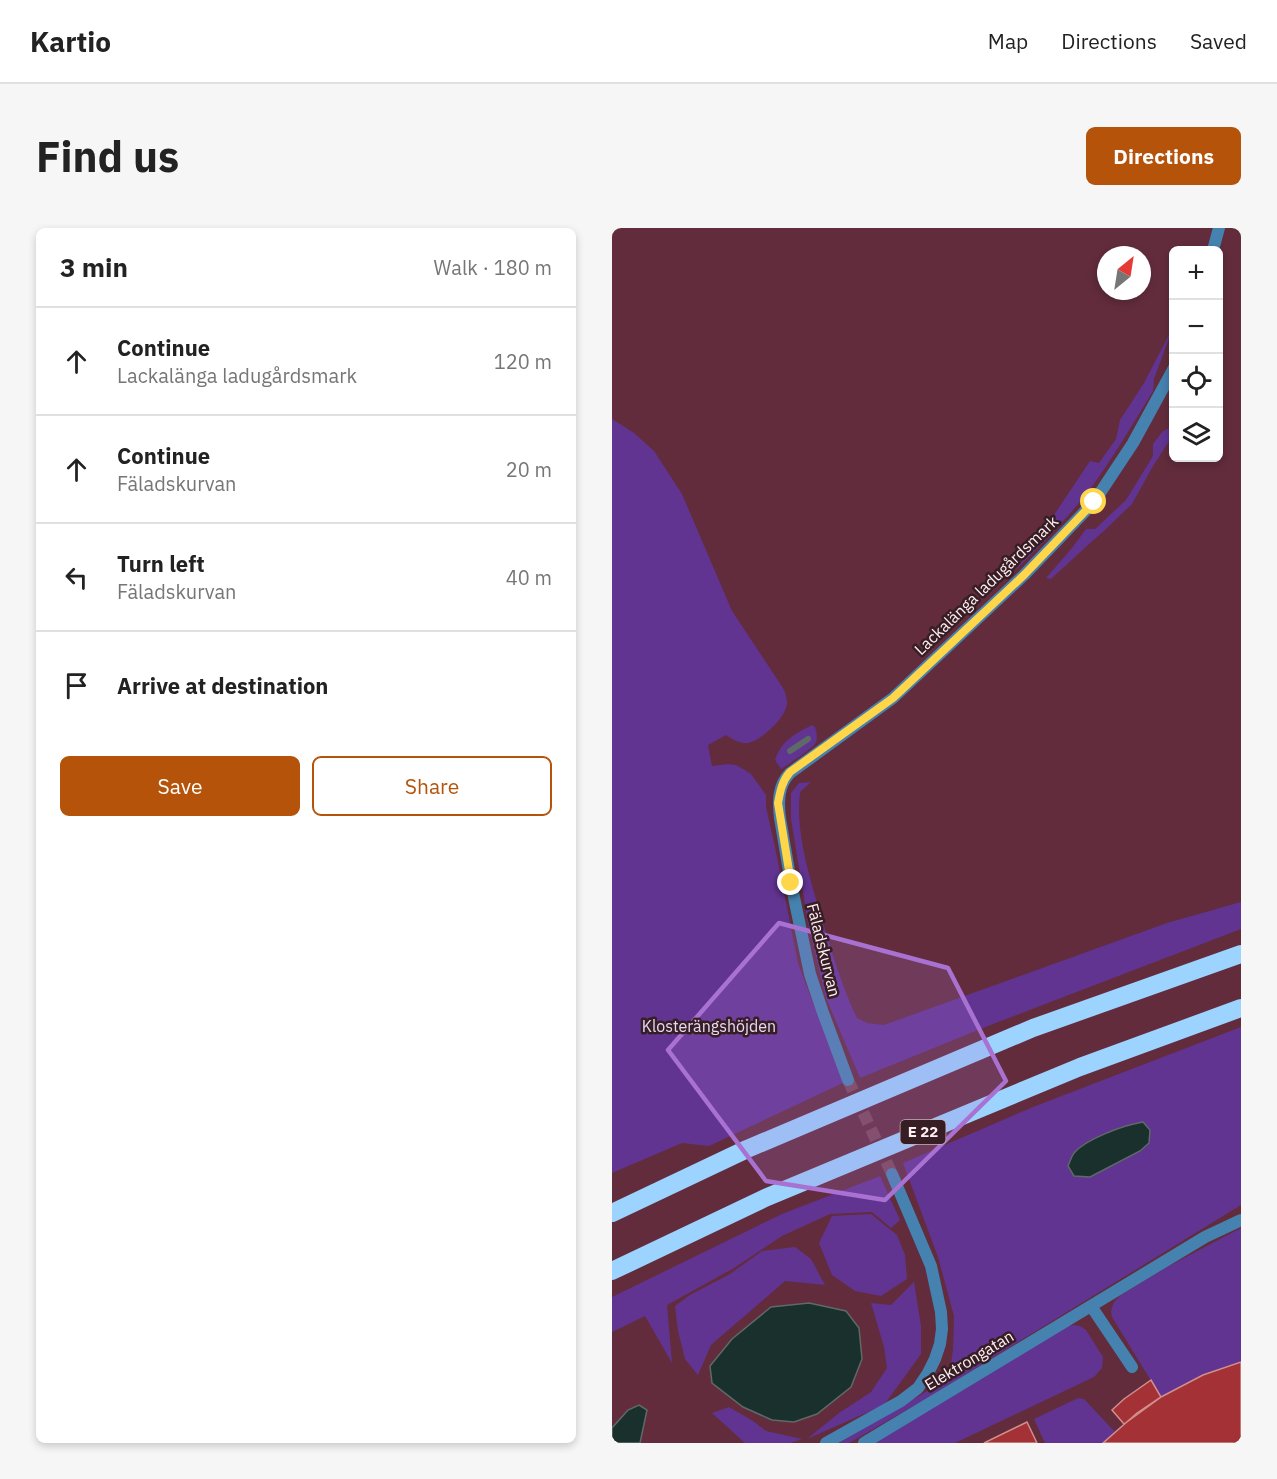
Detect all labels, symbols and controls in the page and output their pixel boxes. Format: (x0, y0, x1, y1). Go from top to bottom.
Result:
text: Kartio (30, 23, 111, 60)
text: Map (988, 27, 1028, 55)
text: Directions (1061, 27, 1157, 55)
text: Saved (1190, 27, 1247, 55)
button: Directions (1086, 127, 1241, 185)
text: Find us (36, 129, 179, 184)
north arrow (1097, 246, 1151, 300)
map controls (1169, 246, 1223, 462)
button: + (1169, 246, 1223, 300)
text: 3 min (60, 250, 128, 284)
text: Walk · 180 m (434, 254, 552, 281)
button: − (1169, 300, 1223, 354)
text: Continue (117, 333, 210, 362)
icon: ahead (60, 345, 93, 378)
text: 120 m (494, 348, 552, 375)
button: locate (1169, 354, 1223, 408)
text: Lackalänga ladugårdsmark (117, 362, 357, 389)
button: layers (1169, 408, 1223, 462)
text: Continue (117, 441, 210, 470)
icon: ahead (60, 453, 93, 486)
text: 20 m (506, 456, 552, 483)
text: Fäladskurvan (117, 470, 236, 497)
route start (1080, 488, 1106, 514)
street label: Lackalänga ladugårdsmark (910, 511, 1062, 659)
text: Turn left (117, 549, 205, 578)
icon: left (60, 561, 93, 594)
text: 40 m (506, 564, 552, 591)
text: Fäladskurvan (117, 578, 236, 605)
icon: arrive (60, 669, 93, 702)
text: Arrive at destination (117, 671, 328, 700)
button: Save (60, 756, 300, 816)
button: Share (312, 756, 552, 816)
route end (777, 869, 803, 895)
street label: Fäladskurvan (803, 901, 845, 999)
park label: Klosterängshöjden (642, 1016, 776, 1036)
road number: E 22 (900, 1120, 946, 1144)
street label: Elektrongatan (921, 1326, 1017, 1394)

